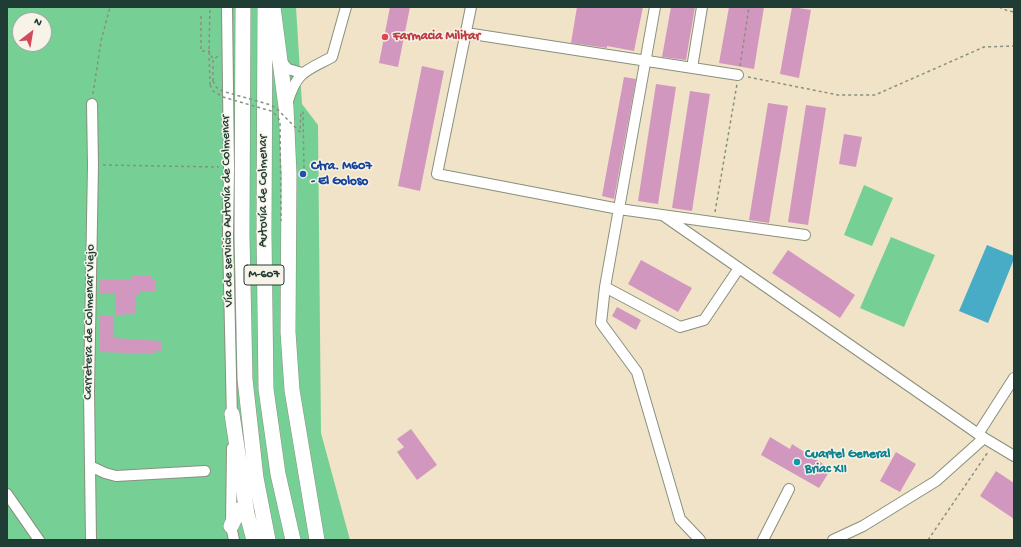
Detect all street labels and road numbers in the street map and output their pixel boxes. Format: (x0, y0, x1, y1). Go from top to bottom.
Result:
street label: Vía de servicio Autovía de Colmenar (219, 115, 237, 307)
street label: Autovía de Colmenar (256, 135, 272, 247)
street label: Carretera de Colmenar Viejo (81, 244, 99, 400)
road number: M-607 (244, 265, 284, 285)

